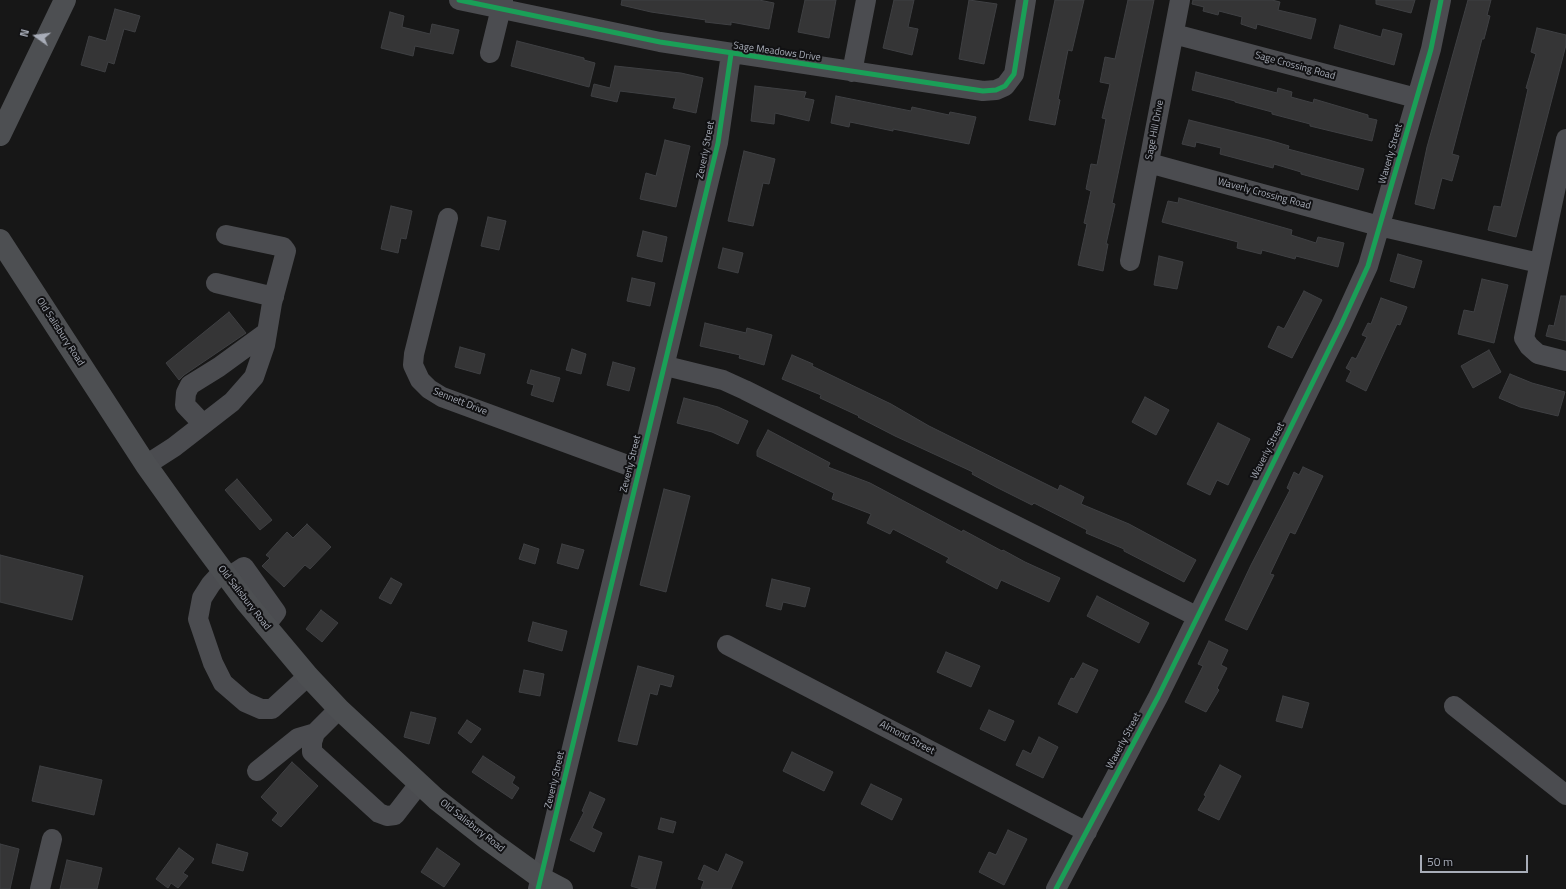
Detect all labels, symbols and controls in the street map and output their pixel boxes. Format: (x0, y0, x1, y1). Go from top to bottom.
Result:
north arrow (16, 16, 56, 56)
text: N (16, 27, 33, 39)
street label: Sage Meadows Drive (733, 40, 821, 64)
street label: Sage Crossing Road (1254, 50, 1336, 82)
street label: Sage Hill Drive (1143, 99, 1167, 161)
street label: Zeverly Street (695, 120, 717, 180)
street label: Waverly Street (1377, 123, 1405, 185)
street label: Waverly Crossing Road (1216, 176, 1312, 212)
street label: Old Salisbury Road (34, 296, 86, 368)
street label: Sennett Drive (431, 386, 489, 418)
street label: Waverly Street (1249, 421, 1287, 481)
street label: Zeverly Street (618, 434, 644, 494)
street label: Old Salisbury Road (215, 563, 273, 633)
street label: Waverly Street (1104, 711, 1144, 771)
street label: Almond Street (877, 718, 937, 758)
street label: Zeverly Street (543, 750, 567, 810)
street label: Old Salisbury Road (437, 797, 507, 855)
scale bar (1422, 847, 1530, 873)
text: 50 m (1427, 852, 1453, 871)

